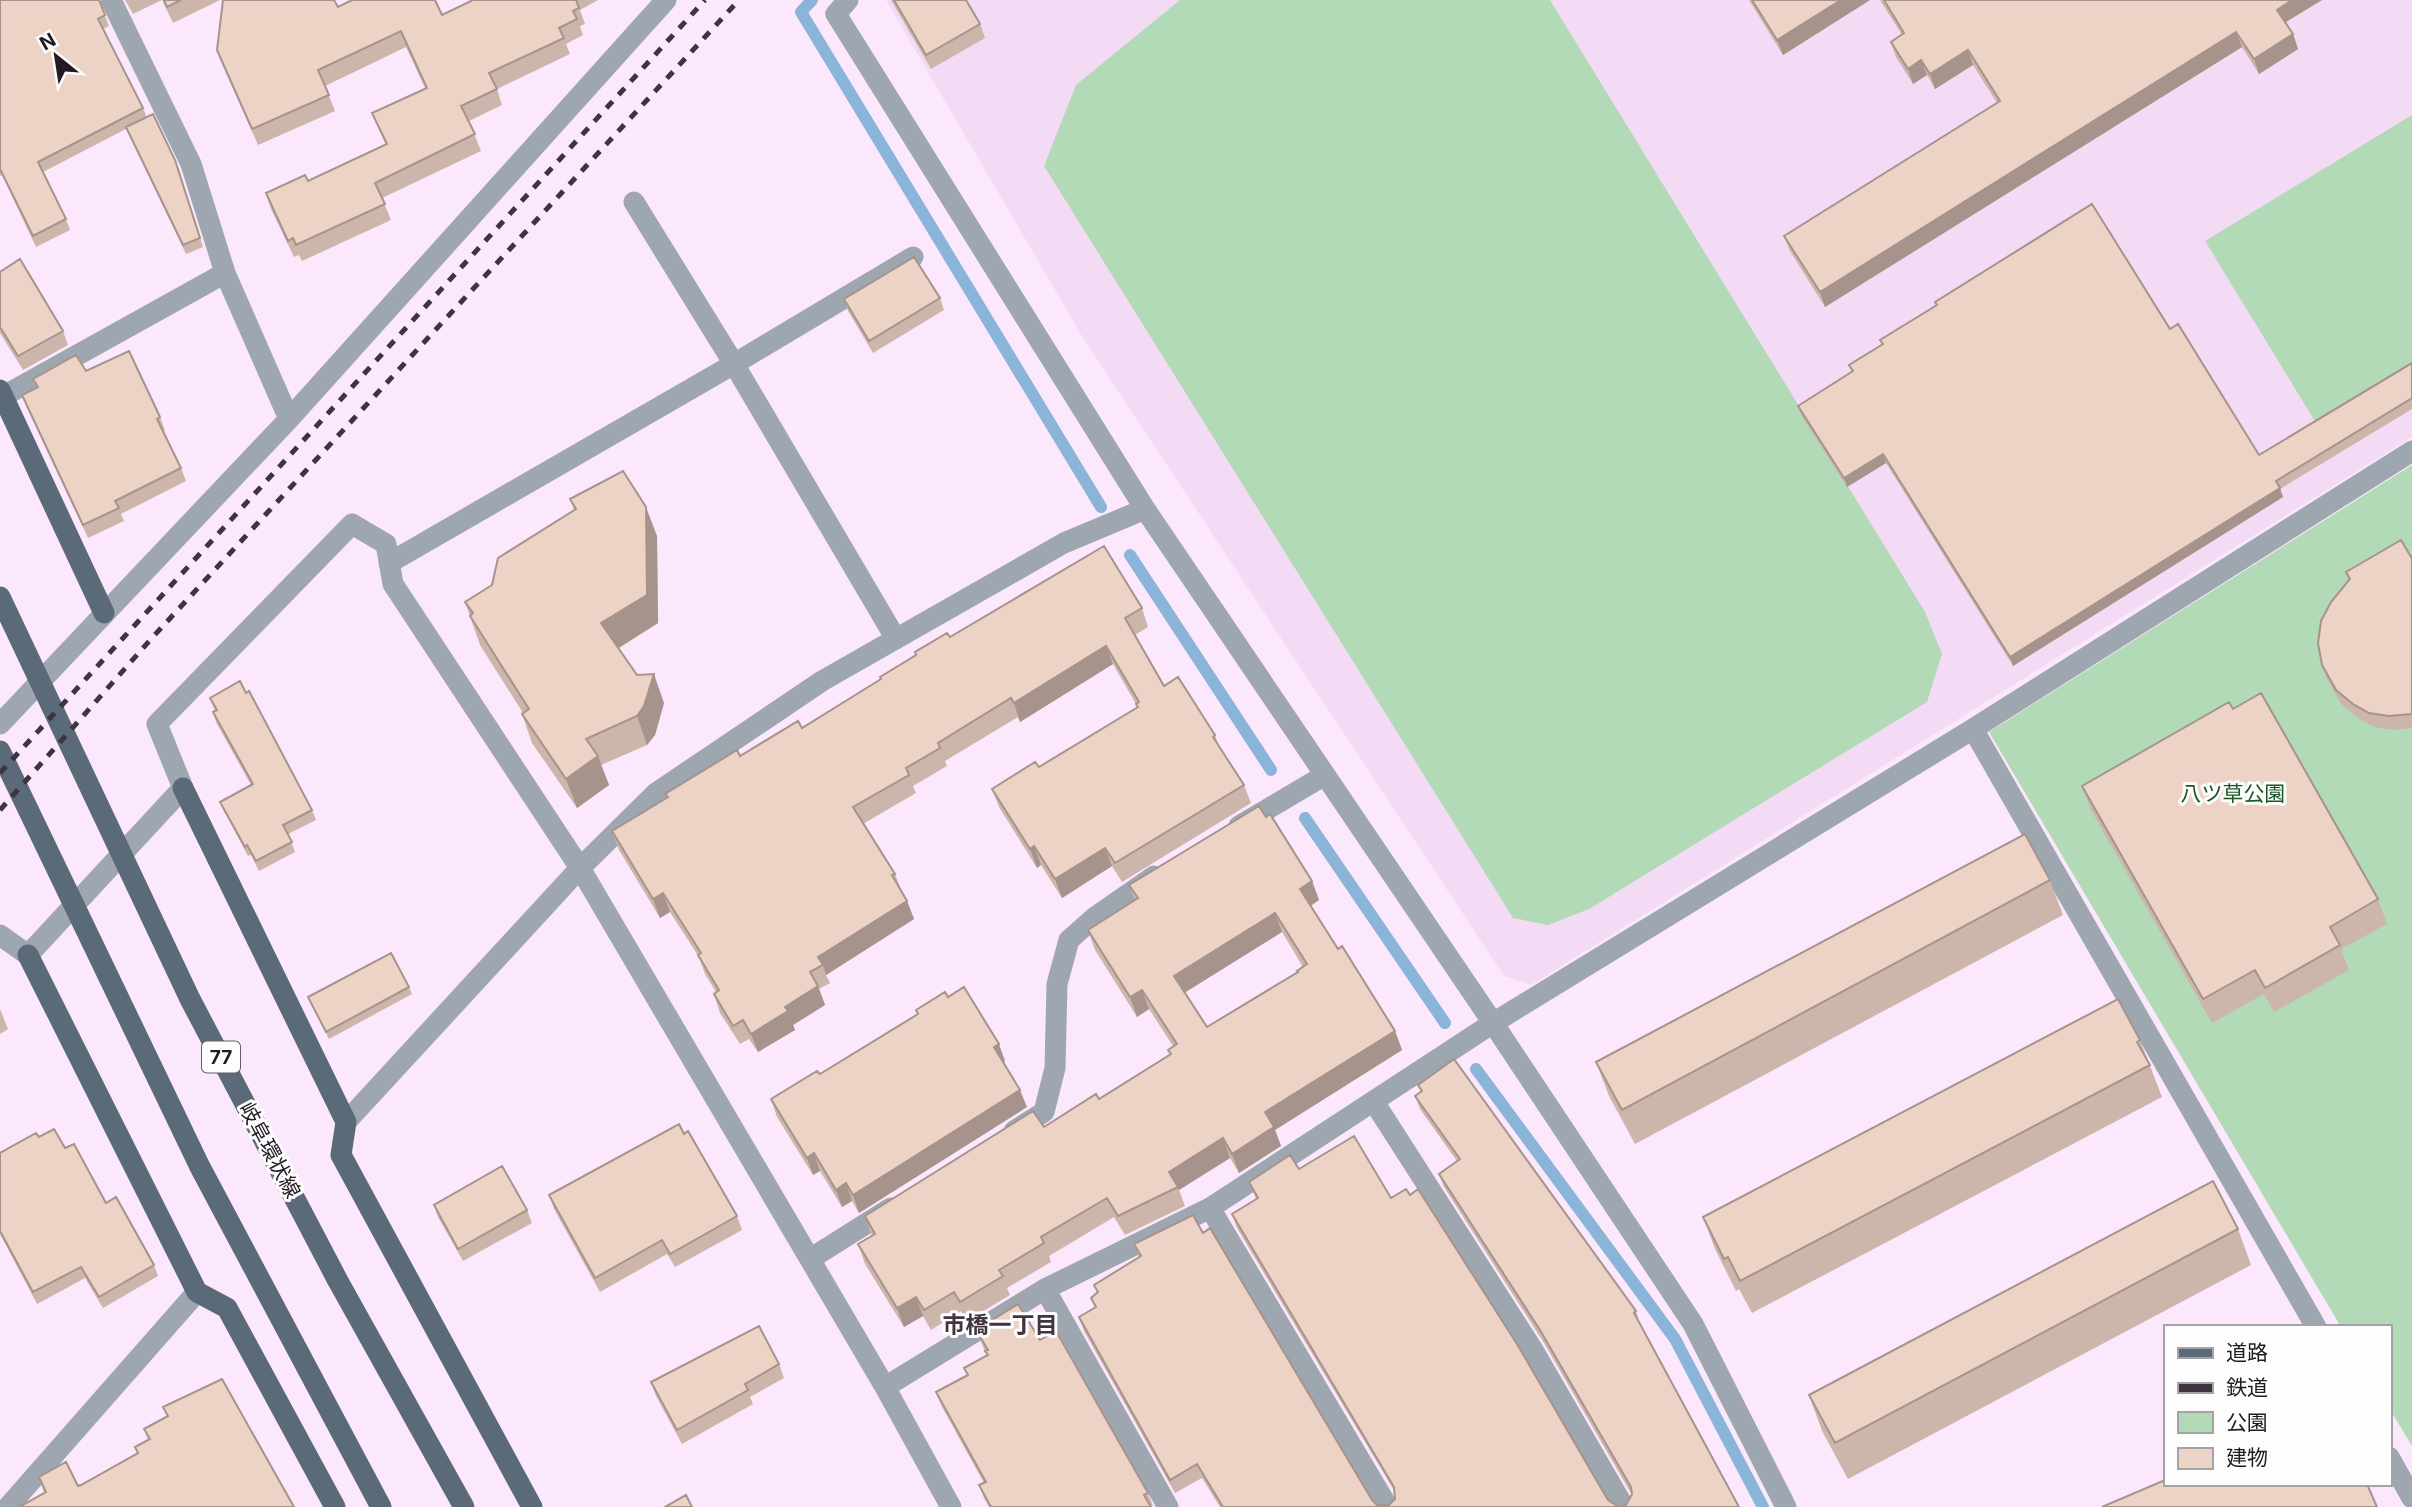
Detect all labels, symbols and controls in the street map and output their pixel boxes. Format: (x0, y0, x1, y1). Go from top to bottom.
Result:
north arrow (21, 21, 91, 91)
text: N (36, 28, 60, 55)
park label: 八ツ草公園 (2181, 781, 2286, 806)
road number: 77 (202, 1042, 240, 1072)
street label: 岐阜環状線 (234, 1098, 306, 1202)
district label: 市橋一丁目 (943, 1311, 1058, 1339)
legend (2164, 1325, 2391, 1486)
text: 道路 (2226, 1340, 2268, 1365)
text: 鉄道 (2226, 1375, 2268, 1400)
text: 公園 (2226, 1410, 2268, 1435)
text: 建物 (2226, 1445, 2268, 1470)

